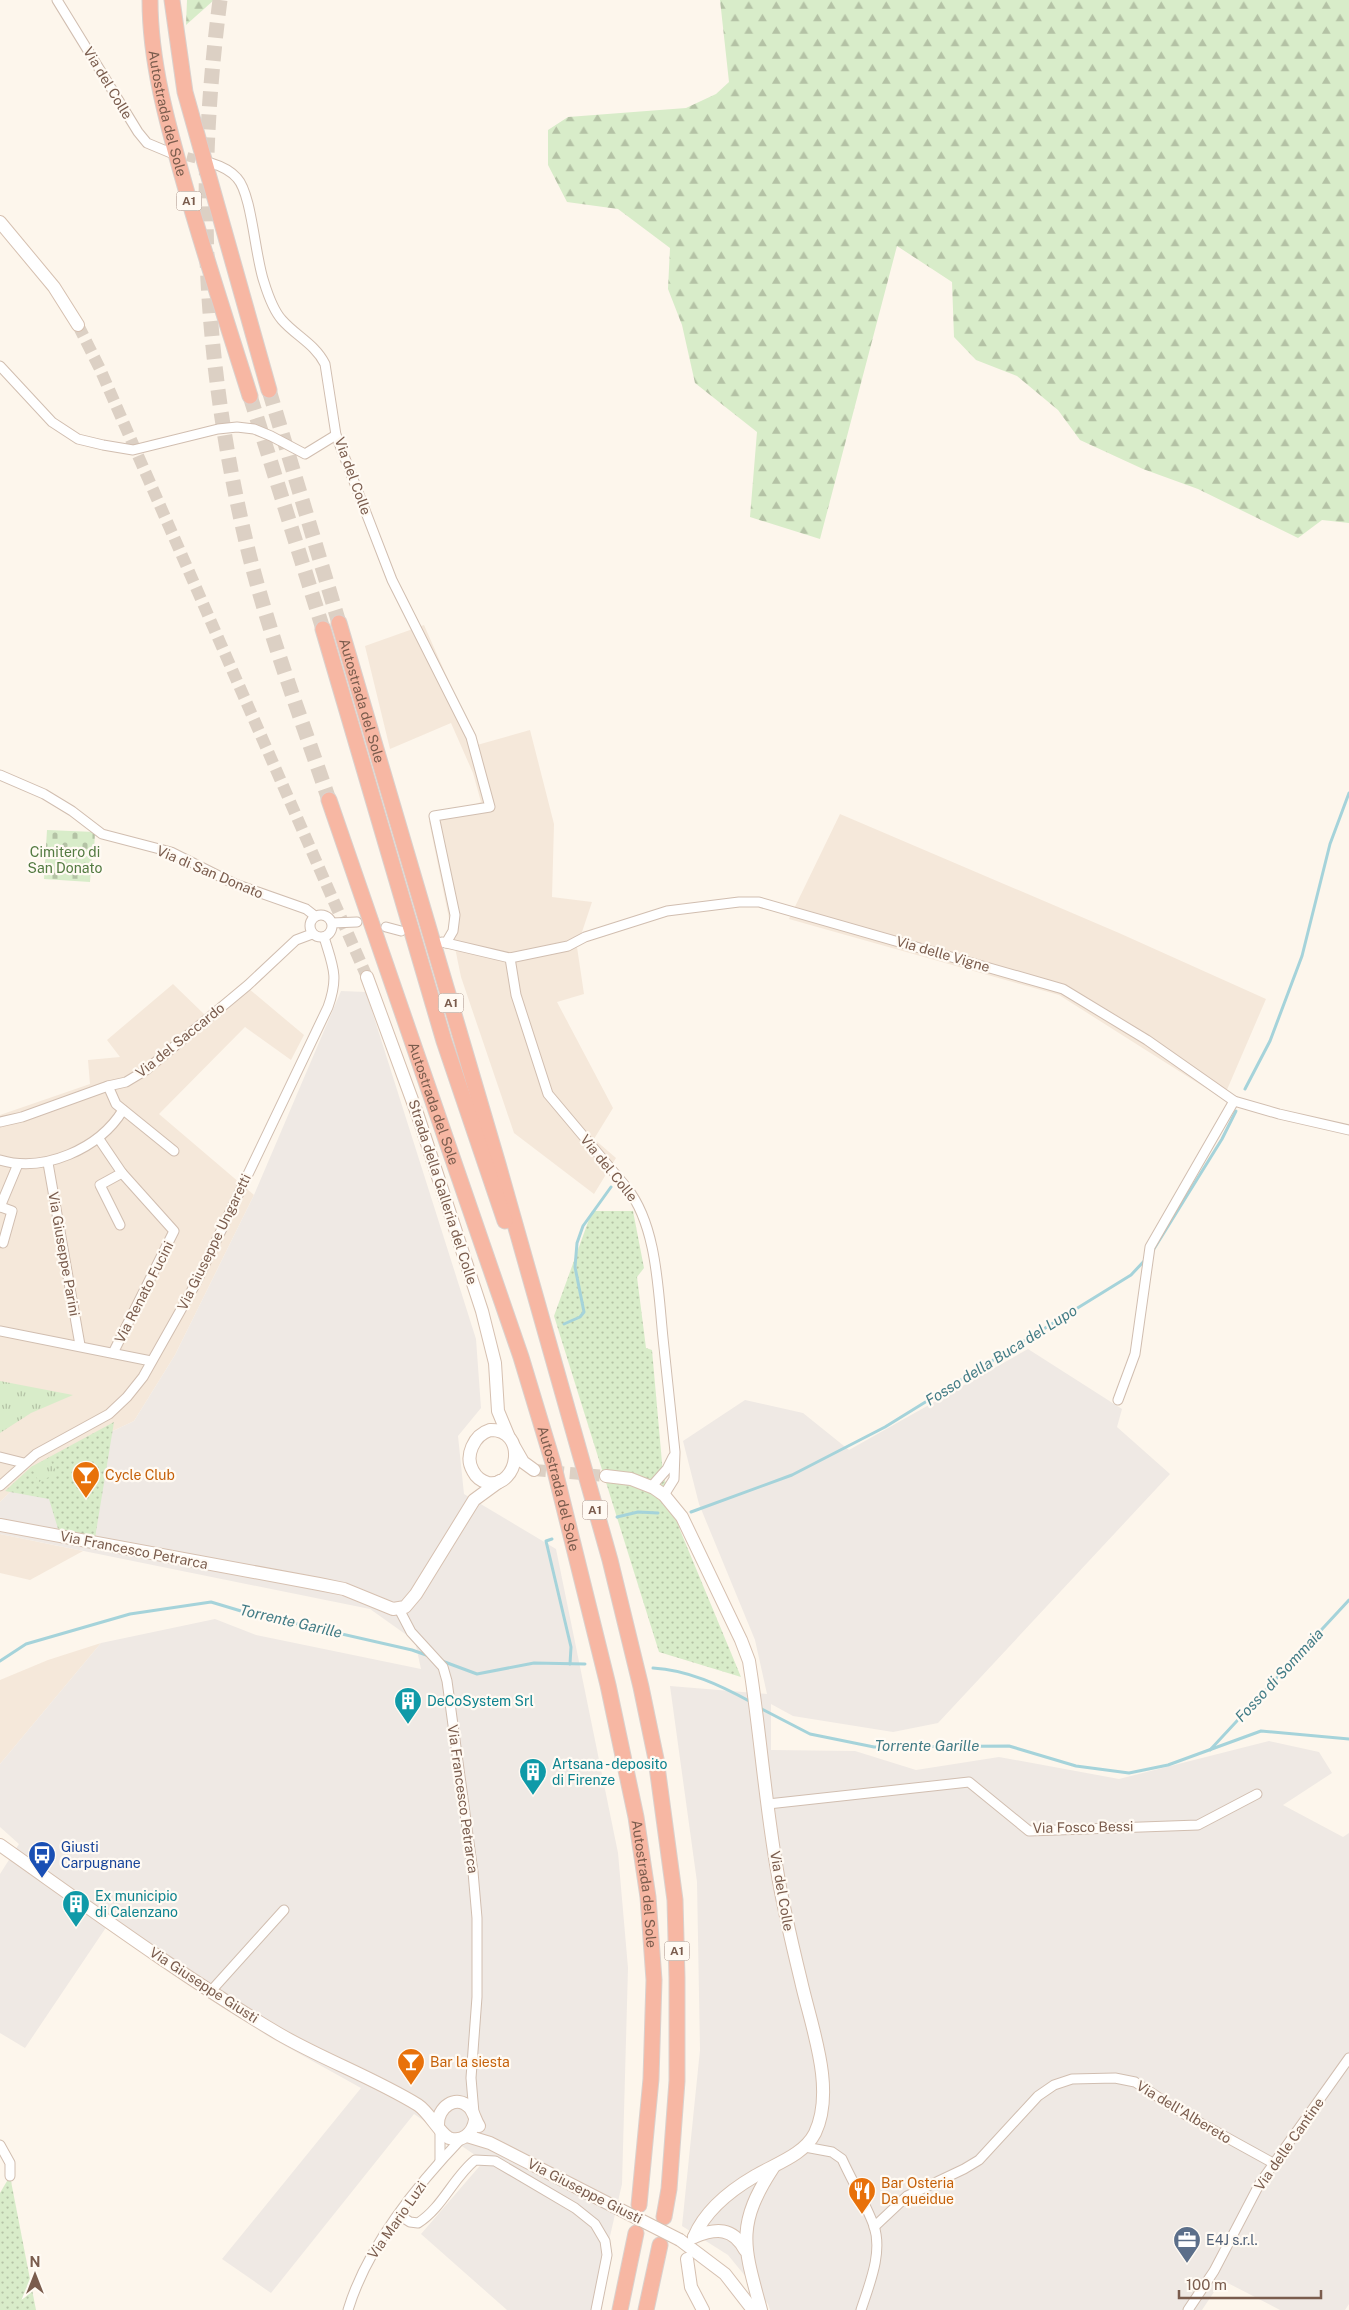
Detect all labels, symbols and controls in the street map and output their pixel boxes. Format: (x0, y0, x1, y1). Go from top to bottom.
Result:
street label: Via del Colle (80, 44, 136, 122)
street label: Autostrada del Sole (146, 49, 190, 178)
road number: A1 (176, 192, 202, 210)
street label: Via del Colle (332, 435, 374, 517)
street label: Autostrada del Sole (336, 637, 388, 765)
street label: Via di San Donato (154, 842, 266, 902)
park label: Cimitero di San Donato (28, 844, 103, 876)
street label: Via delle Vigne (894, 933, 992, 975)
road number: A1 (438, 994, 464, 1012)
street label: Via del Saccardo (132, 999, 228, 1081)
street label: Autostrada del Sole (405, 1040, 462, 1167)
street label: Strada della Galleria del Colle (405, 1097, 481, 1287)
street label: Via del Colle (577, 1131, 641, 1205)
street label: Via Giuseppe Ungaretti (174, 1171, 254, 1313)
street label: Via Giuseppe Parini (45, 1191, 83, 1317)
street label: Via Renato Fucini (111, 1238, 177, 1346)
water label: Fosso della Buca del Lupo (922, 1301, 1080, 1409)
street label: Autostrada del Sole (534, 1424, 583, 1553)
bar icon: Cycle Club (71, 1460, 101, 1499)
place label: Cycle Club (105, 1467, 175, 1483)
road number: A1 (582, 1500, 608, 1520)
street label: Via Francesco Petrarca (59, 1528, 209, 1572)
water label: Torrente Garille (238, 1601, 344, 1641)
water label: Fosso di Sommaia (1232, 1625, 1327, 1725)
building icon: DeCoSystem Srl (393, 1686, 423, 1725)
place label: DeCoSystem Srl (427, 1693, 534, 1709)
street label: Via Francesco Petrarca (445, 1724, 481, 1874)
water label: Torrente Garille (875, 1737, 979, 1754)
place label: Artsana - deposito di Firenze (552, 1756, 668, 1788)
building icon: Artsana - deposito di Firenze (518, 1757, 548, 1796)
street label: Via Fosco Bessi (1032, 1818, 1134, 1836)
street label: Autostrada del Sole (629, 1819, 660, 1949)
place label: Giusti Carpugnane (61, 1839, 141, 1871)
bus stop icon: Giusti Carpugnane (27, 1840, 57, 1879)
street label: Via del Colle (767, 1850, 797, 1932)
place label: Ex municipio di Calenzano (95, 1888, 178, 1920)
building icon: Ex municipio di Calenzano (61, 1889, 91, 1928)
road number: A1 (664, 1942, 690, 1960)
street label: Via Giuseppe Giusti (147, 1944, 261, 2026)
bar icon: Bar la siesta (396, 2047, 426, 2086)
place label: Bar la siesta (430, 2054, 510, 2070)
street label: Via dell'Albereto (1134, 2077, 1234, 2147)
street label: Via delle Cantine (1251, 2095, 1327, 2193)
street label: Via Giuseppe Giusti (525, 2155, 645, 2227)
place label: Bar Osteria Da queidue (881, 2175, 954, 2207)
restaurant icon: Bar Osteria Da queidue (847, 2176, 877, 2215)
street label: Via Mario Luzi (364, 2178, 430, 2262)
office icon: E4J s.r.l. (1172, 2225, 1202, 2264)
place label: E4J s.r.l. (1206, 2232, 1258, 2248)
north arrow (10, 2250, 60, 2300)
text: N (30, 2254, 40, 2270)
scale bar (1179, 2268, 1322, 2300)
text: 100 m (1186, 2276, 1227, 2293)

